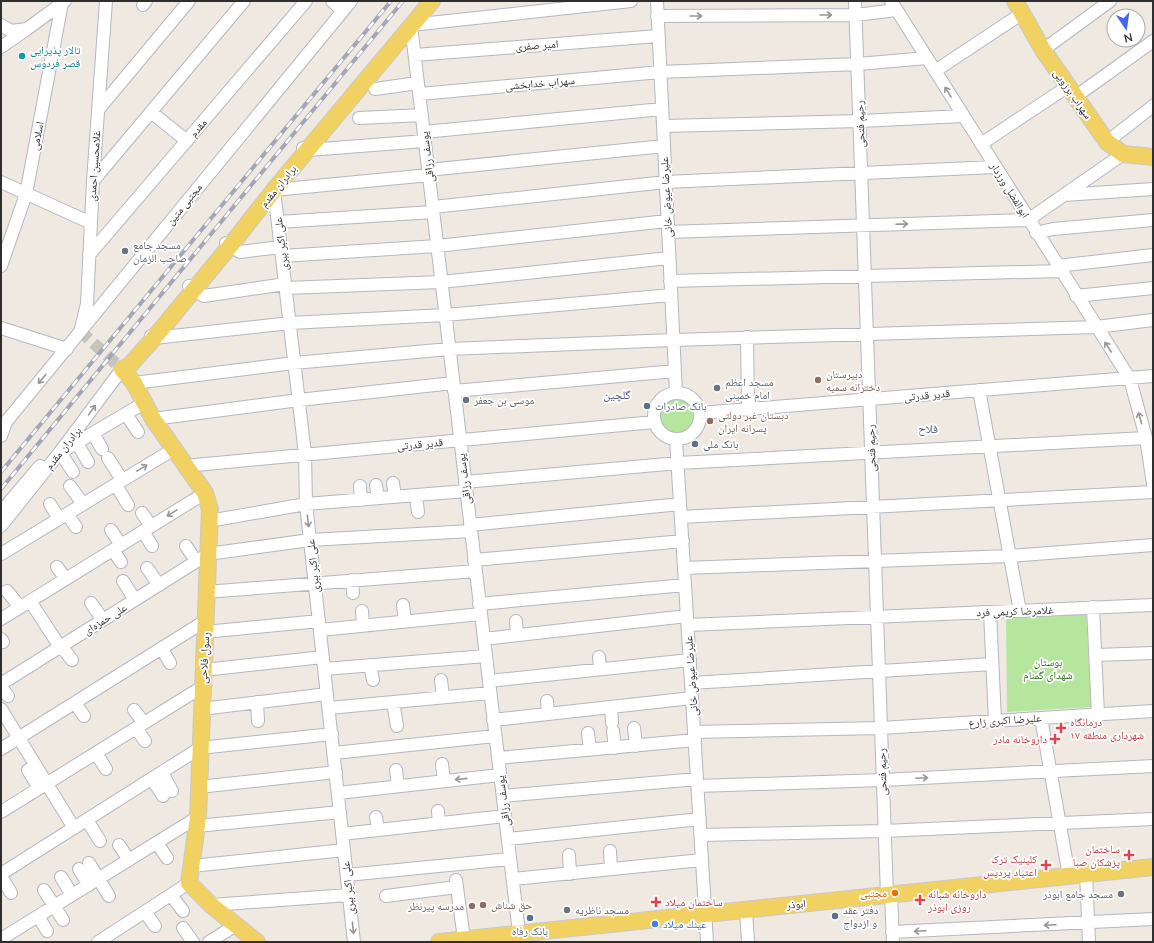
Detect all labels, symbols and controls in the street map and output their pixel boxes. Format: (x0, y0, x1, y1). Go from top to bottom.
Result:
north arrow (1106, 8, 1146, 48)
one-way arrow (819, 11, 832, 19)
one-way arrow (689, 12, 702, 20)
text: N (1123, 31, 1134, 46)
street label: امیر صفری (515, 37, 559, 53)
place label: تالار پذیرایی قصر فردوس (30, 43, 81, 70)
marker: تالار پذیرایی قصر فردوس (17, 51, 27, 61)
street label: سهراب برزویی (1051, 66, 1095, 122)
street label: سهراب خدابخشی (505, 73, 575, 93)
one-way arrow (944, 87, 952, 98)
street label: رحیم فتحی (852, 100, 869, 148)
street label: مقدم (186, 116, 210, 140)
street label: اسلامی (27, 120, 47, 152)
street label: غلامحسین احمدی (85, 130, 104, 202)
street label: یوسف رزاقی (417, 130, 437, 183)
street label: علیرضا عیوض خانی (657, 156, 675, 238)
street label: ابوالفضل ورزدار (987, 159, 1033, 220)
street label: برادران مقدم (257, 162, 299, 210)
street label: مجتبی متین (163, 180, 205, 228)
street label: علی اکبر ببری (271, 216, 291, 272)
one-way arrow (895, 220, 908, 228)
place label: مسجد جامع صاحب الزمان (133, 238, 187, 265)
marker: مسجد جامع صاحب الزمان (120, 246, 130, 256)
one-way arrow (1104, 341, 1113, 352)
place label: دبیرستان دخترانه سمیه (826, 367, 881, 393)
one-way arrow (37, 373, 46, 384)
place label: مسجد اعظم امام خمینی (725, 375, 774, 402)
marker: دبیرستان دخترانه سمیه (813, 375, 823, 385)
marker: مسجد اعظم امام خمینی (712, 383, 722, 393)
street label: قدیر قدرتی (903, 386, 951, 404)
district label: گلچین (603, 387, 631, 402)
place label: موسی بن جعفر (473, 393, 534, 407)
marker: موسی بن جعفر (461, 395, 471, 405)
place label: بانک صادرات (655, 399, 707, 412)
marker: بانک صادرات (642, 401, 652, 411)
one-way arrow (88, 404, 96, 415)
place label: دبستان غبر دولتی پسرانه ایران (718, 408, 789, 435)
one-way arrow (1136, 412, 1143, 425)
marker: دبستان غبر دولتی پسرانه ایران (705, 416, 715, 426)
district label: فلاح (918, 421, 938, 436)
street label: برادران مقدم (42, 424, 84, 472)
street label: رحیم فتحی (863, 424, 880, 472)
street label: قدیر قدرتی (396, 435, 444, 453)
place label: بانک ملی (703, 437, 738, 451)
marker: بانک ملی (690, 439, 700, 449)
street label: یوسف رزاقی (454, 452, 474, 505)
one-way arrow (136, 464, 148, 472)
one-way arrow (167, 509, 178, 517)
one-way arrow (304, 514, 312, 527)
street label: علی اکبر ببری (303, 538, 323, 593)
street label: علی حمزه‌ای (81, 600, 130, 638)
street label: غلامرضا کریمی فرد (976, 603, 1054, 619)
street label: رسول فلاحی (196, 632, 212, 684)
street label: علیرضا عیوض خانی (681, 635, 701, 717)
park label: بوستان شهدای گمنام (1023, 655, 1073, 682)
street label: علیرضا اکبری زارع (968, 710, 1042, 730)
place label: درمانگاه شهرداری منطقه ۱۷ (1070, 715, 1144, 742)
marker: درمانگاه شهرداری منطقه ۱۷ (1055, 722, 1067, 734)
place label: داروخانه مادر (992, 732, 1047, 745)
marker: داروخانه مادر (1050, 734, 1060, 744)
street label: رحیم فتحی (874, 748, 891, 796)
street label: یوسف رزاقی (493, 774, 513, 827)
one-way arrow (455, 775, 468, 783)
one-way arrow (915, 775, 928, 782)
place label: ساختمان پزشکان صبا (1073, 842, 1120, 869)
marker: ساختمان پزشکان صبا (1123, 849, 1135, 861)
place label: کلینیک ترک اعتیاد پردیس (983, 852, 1037, 879)
marker: کلینیک ترک اعتیاد پردیس (1040, 859, 1052, 871)
street label: علی اکبر ببری (338, 860, 358, 915)
place label: مجتبی (860, 886, 887, 900)
place label: داروخانه شبانه روزی ابوذر (927, 887, 987, 914)
place label: مسجد جامع ابوذر (1042, 887, 1113, 901)
marker: مجتبی (890, 888, 900, 898)
marker: مسجد جامع ابوذر (1116, 889, 1126, 899)
place label: ساختمان میلاد (665, 895, 723, 909)
marker: داروخانه شبانه روزی ابوذر (915, 895, 925, 905)
marker: ساختمان میلاد (650, 896, 662, 908)
street label: ابوذر (785, 896, 806, 911)
place label: حق شناش (491, 898, 532, 912)
place label: مدرسه پیرنظر (407, 899, 464, 913)
marker: حق شناش (478, 900, 488, 910)
marker: مدرسه پیرنظر (467, 901, 477, 911)
place label: مسجد ناظریه (575, 903, 629, 916)
place label: دفتر عقد و ازدواج (843, 903, 879, 930)
marker: مسجد ناظریه (562, 905, 572, 915)
marker: دفتر عقد و ازدواج (830, 911, 840, 921)
marker: بانک رفاه (525, 913, 535, 923)
place label: عينك ميلاد (663, 917, 707, 930)
marker: عينك ميلاد (650, 919, 660, 929)
one-way arrow (1044, 921, 1057, 928)
one-way arrow (349, 922, 357, 935)
place label: بانک رفاه (512, 924, 548, 937)
one-way arrow (914, 927, 927, 934)

